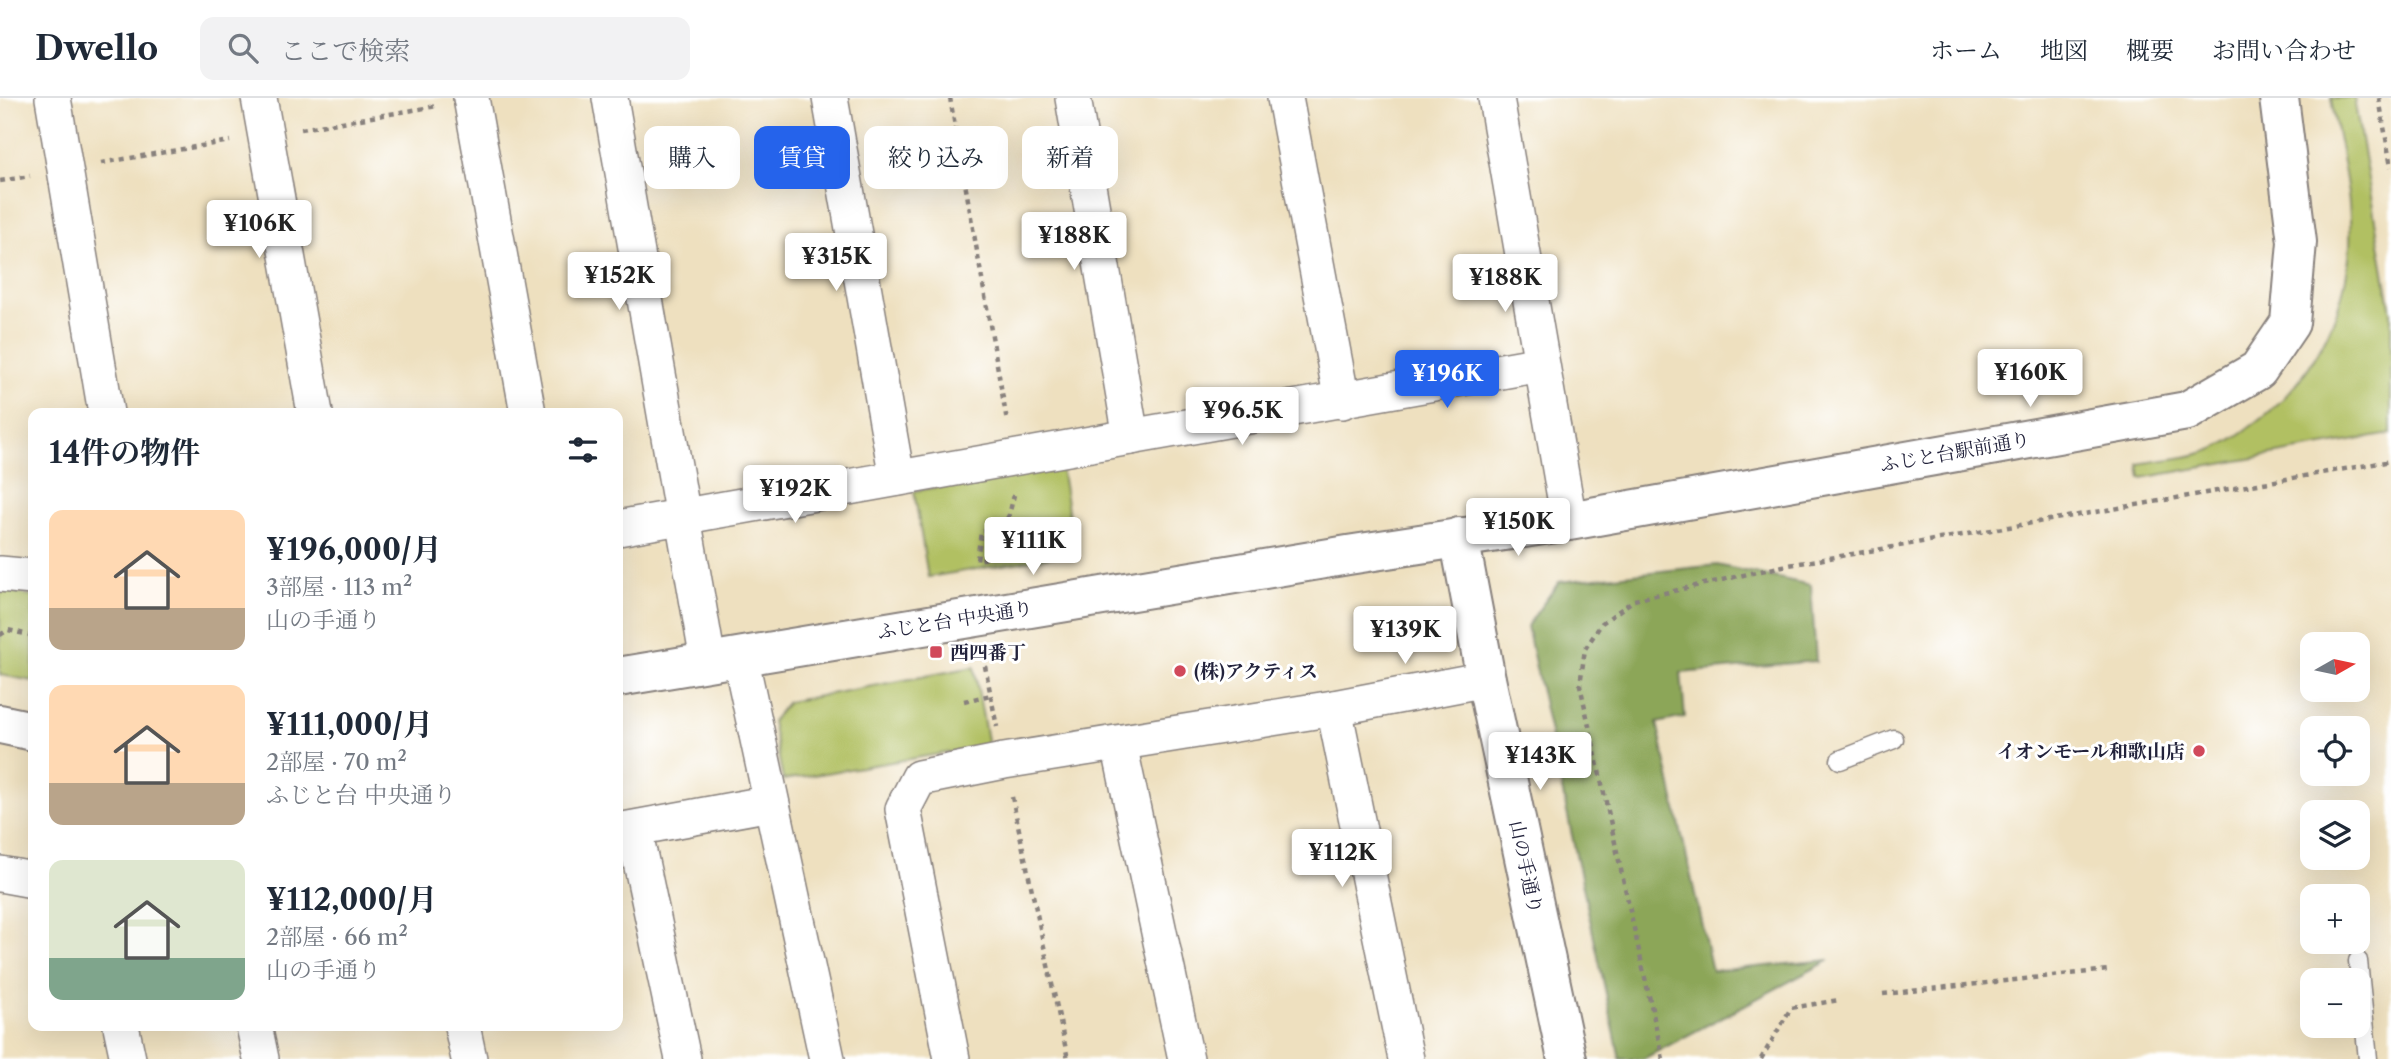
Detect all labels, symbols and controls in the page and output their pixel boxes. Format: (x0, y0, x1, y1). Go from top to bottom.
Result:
search box (200, 17, 690, 80)
text: Dwello (35, 28, 158, 69)
icon: search (224, 29, 262, 67)
text: ここで検索 (280, 35, 410, 67)
text: ホーム (1930, 36, 2002, 65)
text: 地図 (2040, 36, 2088, 65)
text: 概要 (2126, 36, 2174, 65)
text: お問い合わせ (2212, 36, 2356, 65)
chip: 購入 (644, 126, 740, 189)
chip: 賃貸 (754, 126, 850, 189)
chip: 絞り込み (864, 126, 1008, 189)
chip: 新着 (1022, 126, 1118, 189)
pin: ¥106K (210, 200, 308, 260)
text: ¥106K (223, 209, 295, 237)
pin: ¥188K (1025, 212, 1123, 272)
text: ¥188K (1038, 221, 1110, 249)
pin: ¥315K (787, 234, 885, 293)
text: ¥315K (801, 242, 871, 270)
pin: ¥152K (570, 252, 668, 312)
pin: ¥188K (1456, 254, 1554, 314)
text: ¥152K (584, 261, 654, 289)
text: ¥188K (1469, 263, 1541, 291)
pin: ¥196K (1398, 350, 1496, 410)
pin: ¥160K (1981, 350, 2079, 409)
text: ¥160K (1994, 358, 2066, 386)
text: ¥196K (1411, 359, 1483, 387)
pin: ¥96.5K (1185, 388, 1299, 447)
text: ¥96.5K (1202, 396, 1282, 424)
street label: ふじと台駅前通り (1878, 427, 2032, 477)
icon: filters (564, 431, 602, 469)
text: 14件の物件 (49, 434, 200, 471)
pin: ¥192K (746, 466, 844, 525)
text: ¥192K (759, 474, 831, 502)
pin: ¥150K (1469, 498, 1567, 558)
text: ¥150K (1482, 507, 1554, 535)
pin: ¥111K (984, 518, 1082, 577)
text: ¥111K (1000, 526, 1066, 554)
text: ¥196,000/月 (266, 531, 442, 568)
icon: home (105, 538, 189, 622)
text: 3部屋 · 113 m² (266, 573, 412, 601)
street label: ふじと台 中央通り (876, 596, 1034, 644)
text: 山の手通り (266, 606, 381, 634)
pin: ¥139K (1356, 606, 1454, 666)
text: ¥139K (1369, 615, 1441, 643)
north arrow (2300, 632, 2370, 702)
map controls (2300, 632, 2370, 1038)
place label: 西四番丁 (950, 641, 1026, 664)
marker: 西四番丁 (928, 644, 944, 660)
place label: (株)アクティス (1194, 660, 1318, 683)
marker: (株)アクティス (1172, 663, 1188, 679)
text: ¥111,000/月 (266, 706, 433, 743)
icon: home (105, 713, 189, 797)
button: locate (2300, 716, 2370, 786)
pin: ¥143K (1491, 732, 1589, 792)
place label: イオンモール和歌山店 (1997, 740, 2185, 763)
text: ¥143K (1504, 741, 1576, 769)
marker: イオンモール和歌山店 (2191, 743, 2207, 759)
text: 2部屋 · 70 m² (266, 748, 407, 776)
text: ふじと台 中央通り (266, 781, 456, 809)
button: layers (2300, 800, 2370, 870)
street label: 山の手通り (1505, 818, 1547, 916)
pin: ¥112K (1293, 830, 1391, 889)
text: ¥112K (1308, 838, 1376, 866)
text: ¥112,000/月 (266, 881, 437, 918)
button: + (2300, 884, 2370, 954)
icon: home (105, 888, 189, 972)
text: 2部屋 · 66 m² (266, 923, 408, 951)
text: 山の手通り (266, 956, 381, 984)
button: − (2300, 968, 2370, 1038)

